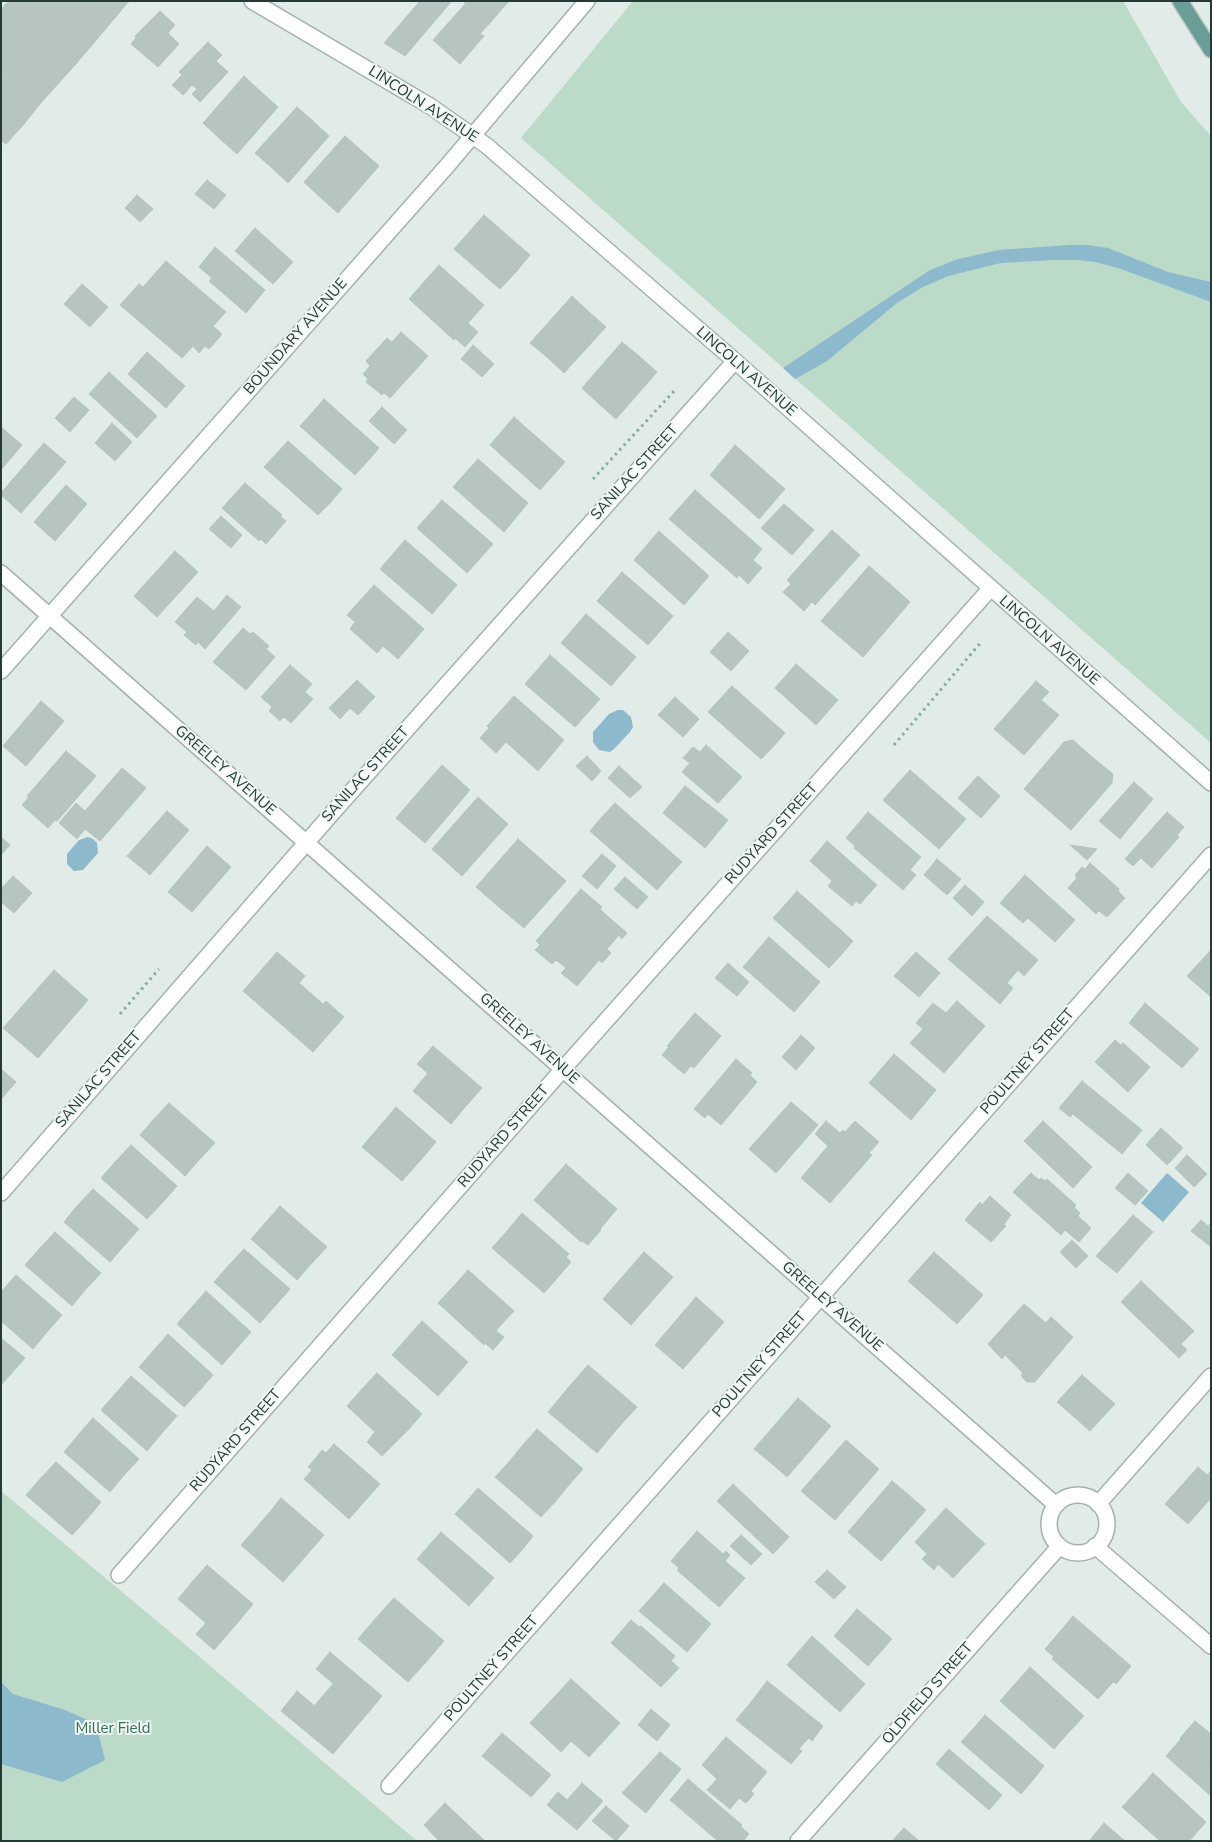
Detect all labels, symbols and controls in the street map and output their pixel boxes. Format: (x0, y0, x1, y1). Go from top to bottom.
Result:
street label: LINCOLN AVENUE (365, 63, 481, 147)
street label: BOUNDARY AVENUE (241, 275, 351, 399)
street label: LINCOLN AVENUE (692, 323, 800, 421)
street label: SANILAC STREET (587, 422, 683, 524)
street label: LINCOLN AVENUE (995, 592, 1103, 690)
street label: GREELEY AVENUE (171, 722, 279, 820)
street label: SANILAC STREET (318, 724, 414, 826)
street label: RUDYARD STREET (722, 780, 822, 888)
street label: GREELEY AVENUE (475, 990, 583, 1088)
street label: POULTNEY STREET (977, 1006, 1079, 1118)
street label: SANILAC STREET (52, 1028, 146, 1132)
street label: RUDYARD STREET (455, 1082, 553, 1192)
street label: GREELEY AVENUE (778, 1258, 886, 1356)
street label: POULTNEY STREET (709, 1309, 811, 1421)
street label: RUDYARD STREET (187, 1386, 285, 1496)
street label: POULTNEY STREET (441, 1613, 543, 1725)
street label: OLDFIELD STREET (879, 1639, 977, 1749)
park label: Miller Field (75, 1720, 151, 1738)

